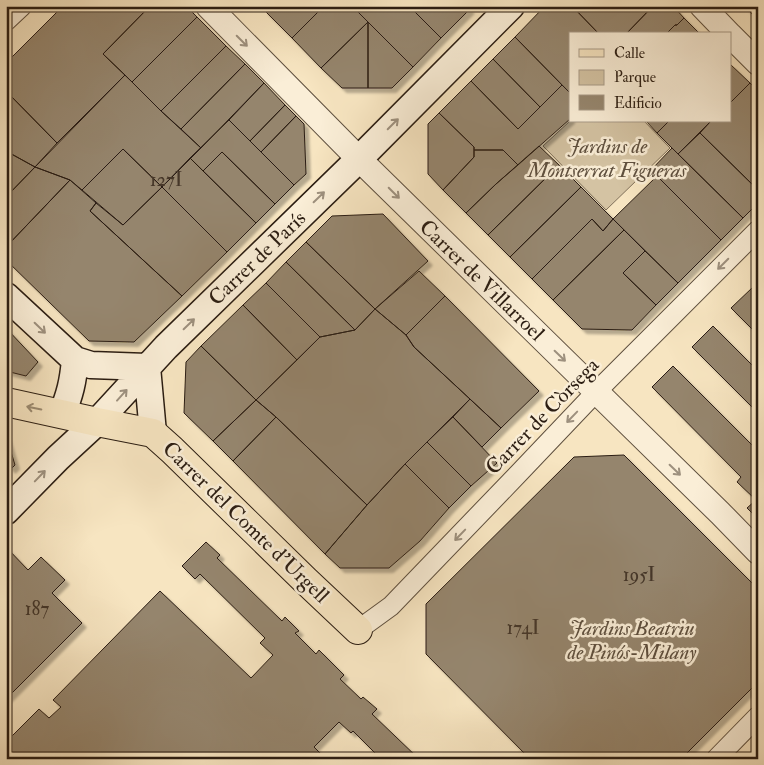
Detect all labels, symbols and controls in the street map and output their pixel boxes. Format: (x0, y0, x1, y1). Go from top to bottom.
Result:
legend (569, 32, 732, 122)
one-way arrow (236, 35, 249, 47)
text: Calle (614, 44, 645, 63)
text: Parque (614, 68, 656, 87)
text: Edificio (614, 94, 662, 113)
one-way arrow (387, 119, 399, 131)
park label: Jardins de Montserrat Figueras (526, 133, 688, 184)
house number: 127I (150, 168, 182, 192)
one-way arrow (387, 187, 400, 199)
one-way arrow (313, 191, 325, 204)
street label: Carrer de París (203, 205, 312, 312)
street label: Carrer de Villarroel (413, 214, 550, 347)
one-way arrow (717, 258, 729, 271)
one-way arrow (183, 318, 195, 331)
one-way arrow (34, 322, 47, 334)
one-way arrow (553, 350, 566, 362)
street label: Carrer de Còrsega (480, 352, 605, 481)
one-way arrow (116, 388, 128, 401)
one-way arrow (27, 403, 43, 412)
one-way arrow (566, 411, 578, 423)
street label: Carrer del Comte d'Urgell (157, 436, 335, 609)
one-way arrow (669, 464, 682, 476)
one-way arrow (34, 470, 47, 482)
one-way arrow (454, 528, 466, 541)
house number: 195I (623, 563, 655, 587)
house number: 187 (25, 597, 49, 621)
park label: Jardins Beatriu de Pinós-Milany (567, 615, 697, 666)
house number: 174I (507, 616, 539, 640)

